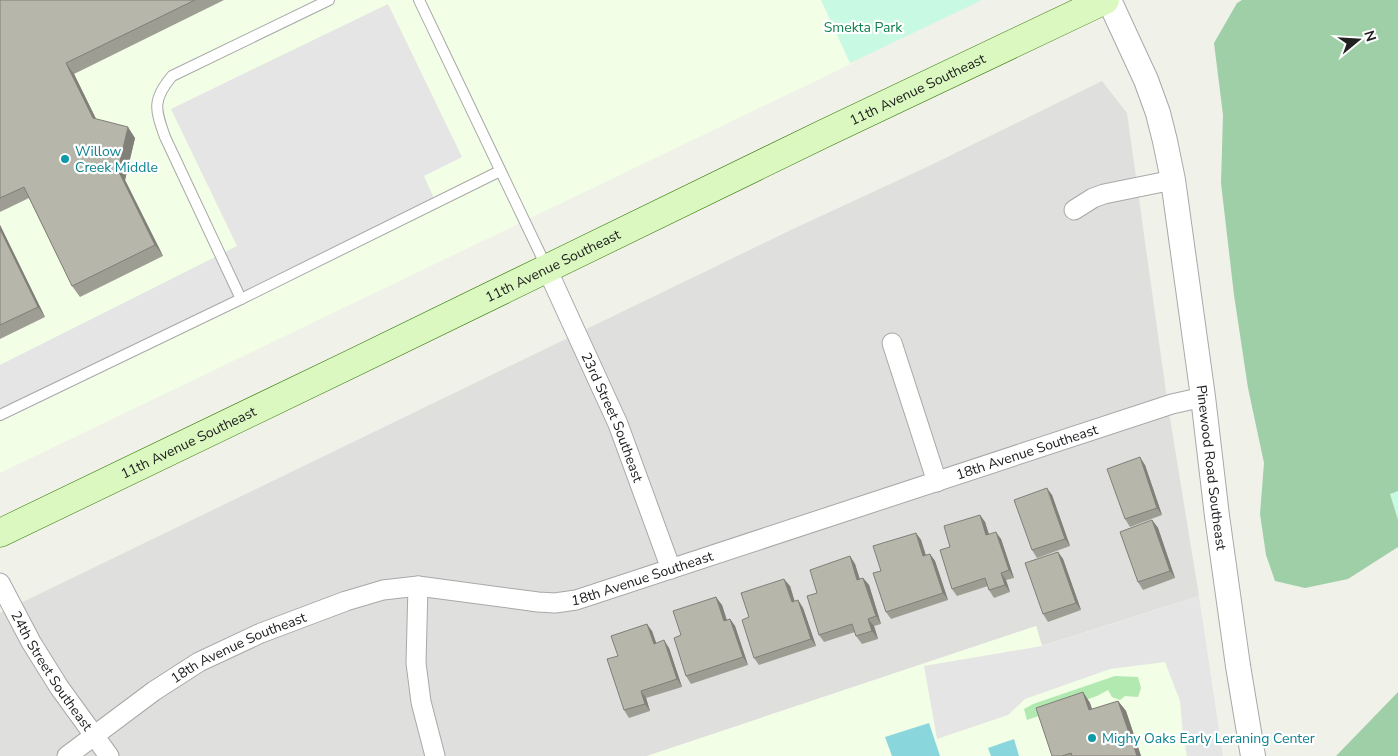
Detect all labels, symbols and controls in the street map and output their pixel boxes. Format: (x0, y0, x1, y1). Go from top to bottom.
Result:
north arrow (1333, 15, 1383, 65)
park label: Smekta Park (824, 18, 903, 37)
text: N (1359, 28, 1381, 44)
street label: 11th Avenue Southeast (847, 49, 989, 130)
place label: Willow Creek Middle (75, 142, 158, 177)
marker: Willow Creek Middle (59, 153, 71, 165)
street label: 11th Avenue Southeast (482, 225, 624, 307)
street label: 23rd Street Southeast (576, 349, 647, 485)
street label: Pinewood Road Southeast (1191, 384, 1231, 551)
street label: 11th Avenue Southeast (118, 402, 259, 483)
street label: 18th Avenue Southeast (954, 420, 1100, 484)
street label: 18th Avenue Southeast (570, 547, 716, 611)
street label: 24th Street Southeast (6, 608, 97, 735)
street label: 18th Avenue Southeast (167, 608, 309, 688)
place label: Mighy Oaks Early Leraning Center (1102, 729, 1315, 748)
marker: Mighy Oaks Early Leraning Center (1086, 732, 1098, 744)

